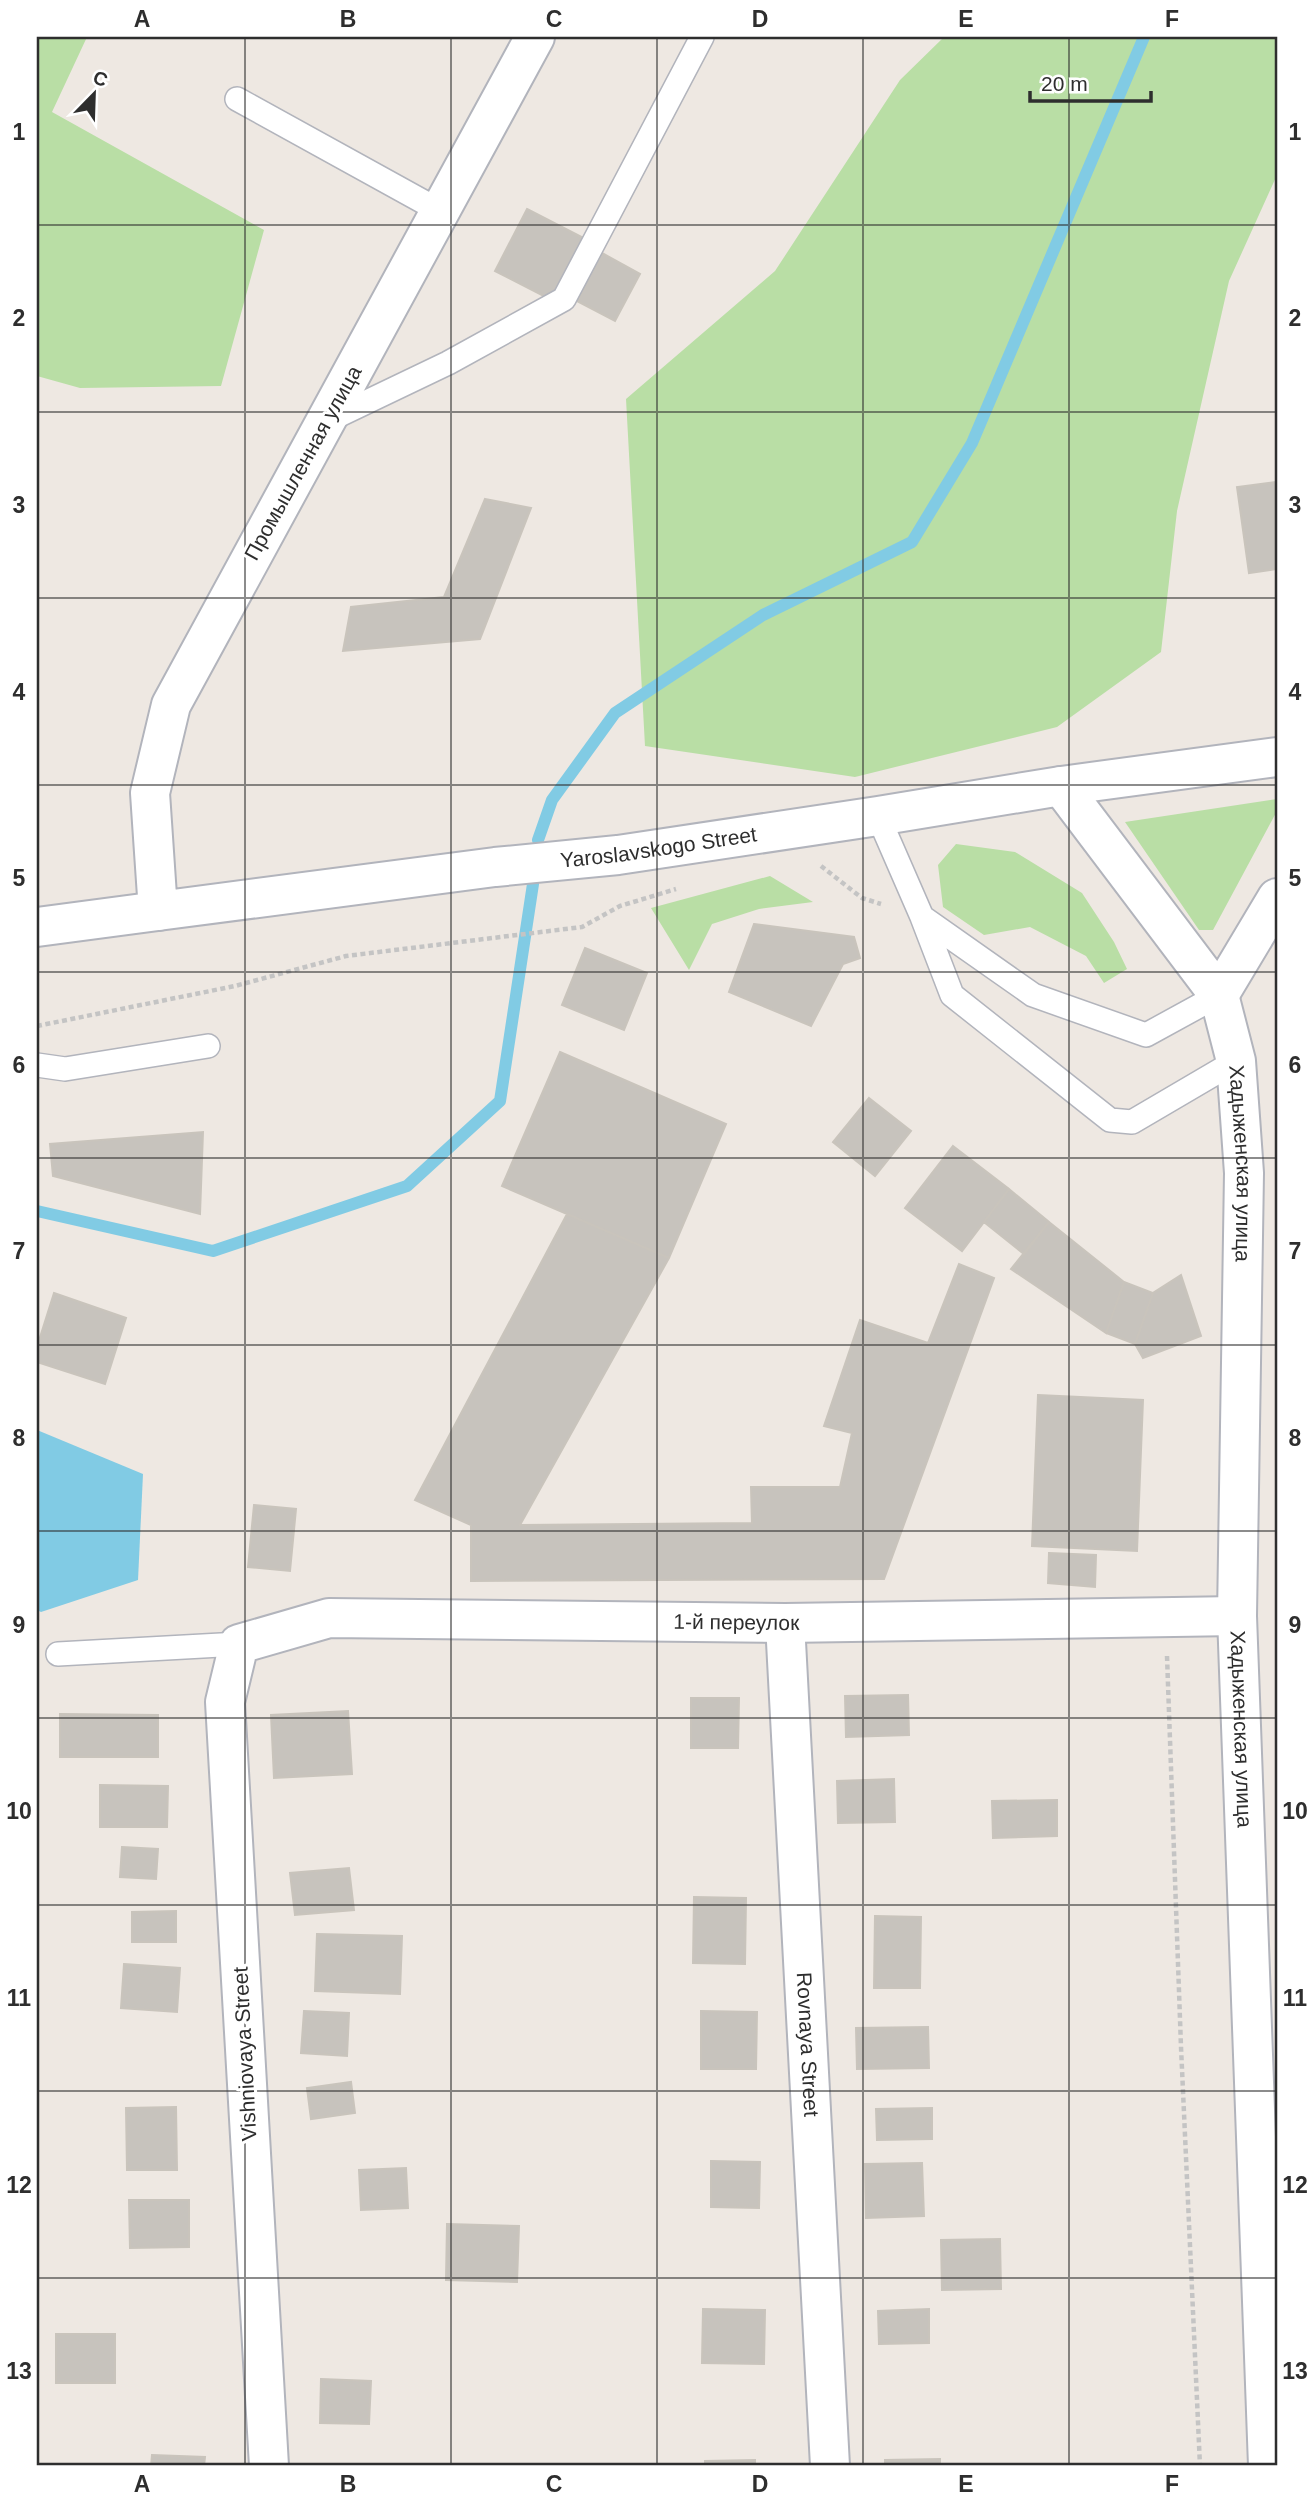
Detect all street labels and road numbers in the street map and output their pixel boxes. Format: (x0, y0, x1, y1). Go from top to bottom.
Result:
street label: Промышленная улица (240, 361, 366, 564)
street label: Yaroslavskogo Street (559, 822, 758, 872)
street label: Хадыженская улица (1225, 1064, 1256, 1262)
street label: 1-й переулок (673, 1610, 800, 1634)
street label: Хадыженская улица (1227, 1630, 1257, 1828)
street label: Vishniovaya Street (228, 1966, 261, 2142)
street label: Rovnaya Street (793, 1971, 823, 2117)

